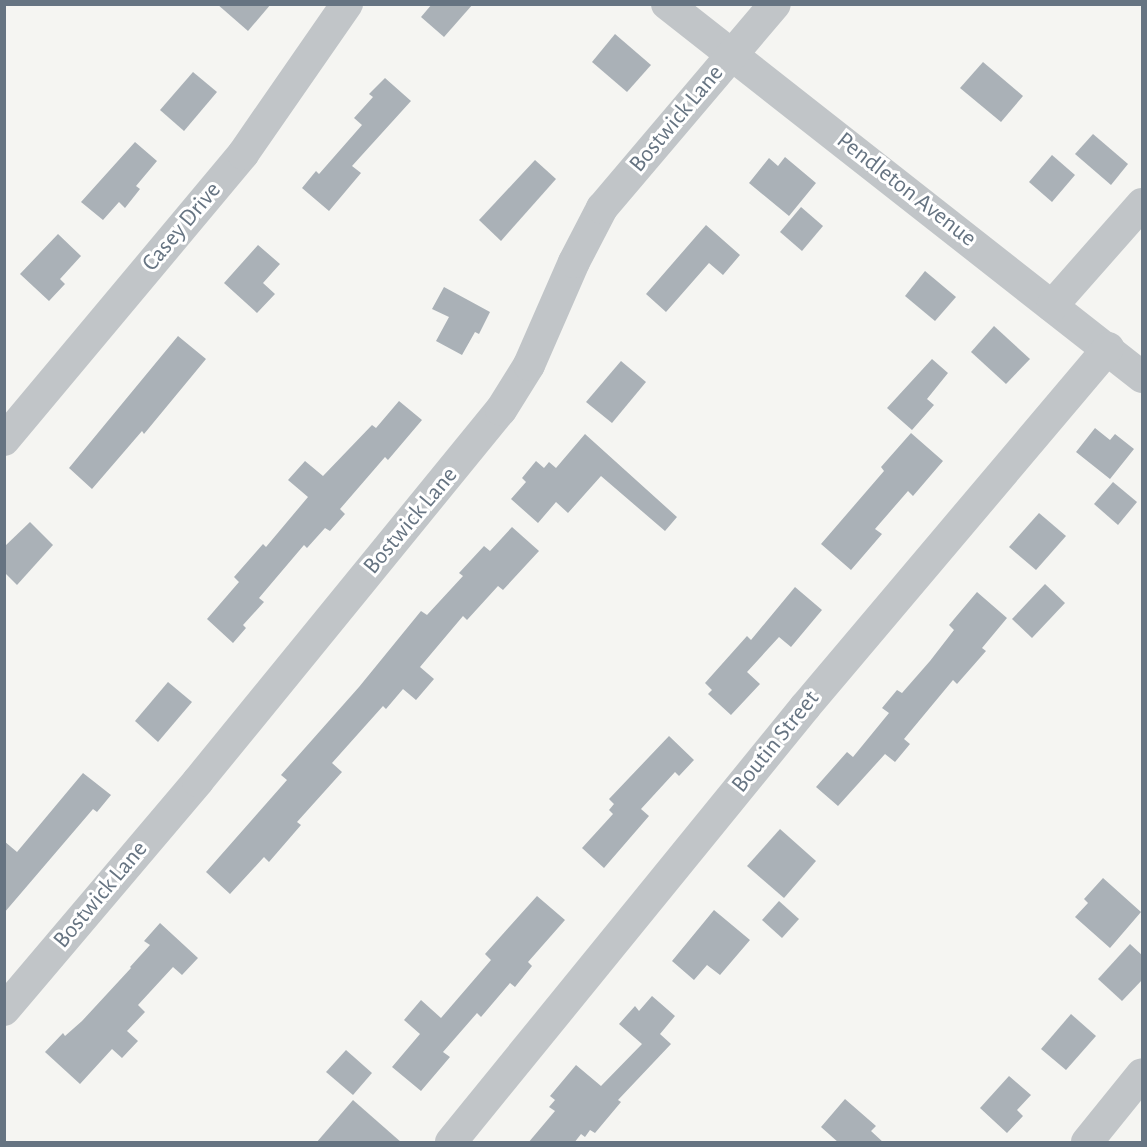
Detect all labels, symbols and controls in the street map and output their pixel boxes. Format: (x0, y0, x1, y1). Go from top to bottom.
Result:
street label: Bostwick Lane (624, 59, 730, 179)
street label: Pendleton Avenue (830, 126, 982, 254)
street label: Casey Drive (136, 177, 228, 277)
street label: Bostwick Lane (358, 461, 464, 581)
street label: Boutin Street (726, 685, 826, 799)
street label: Bostwick Lane (48, 835, 154, 955)

